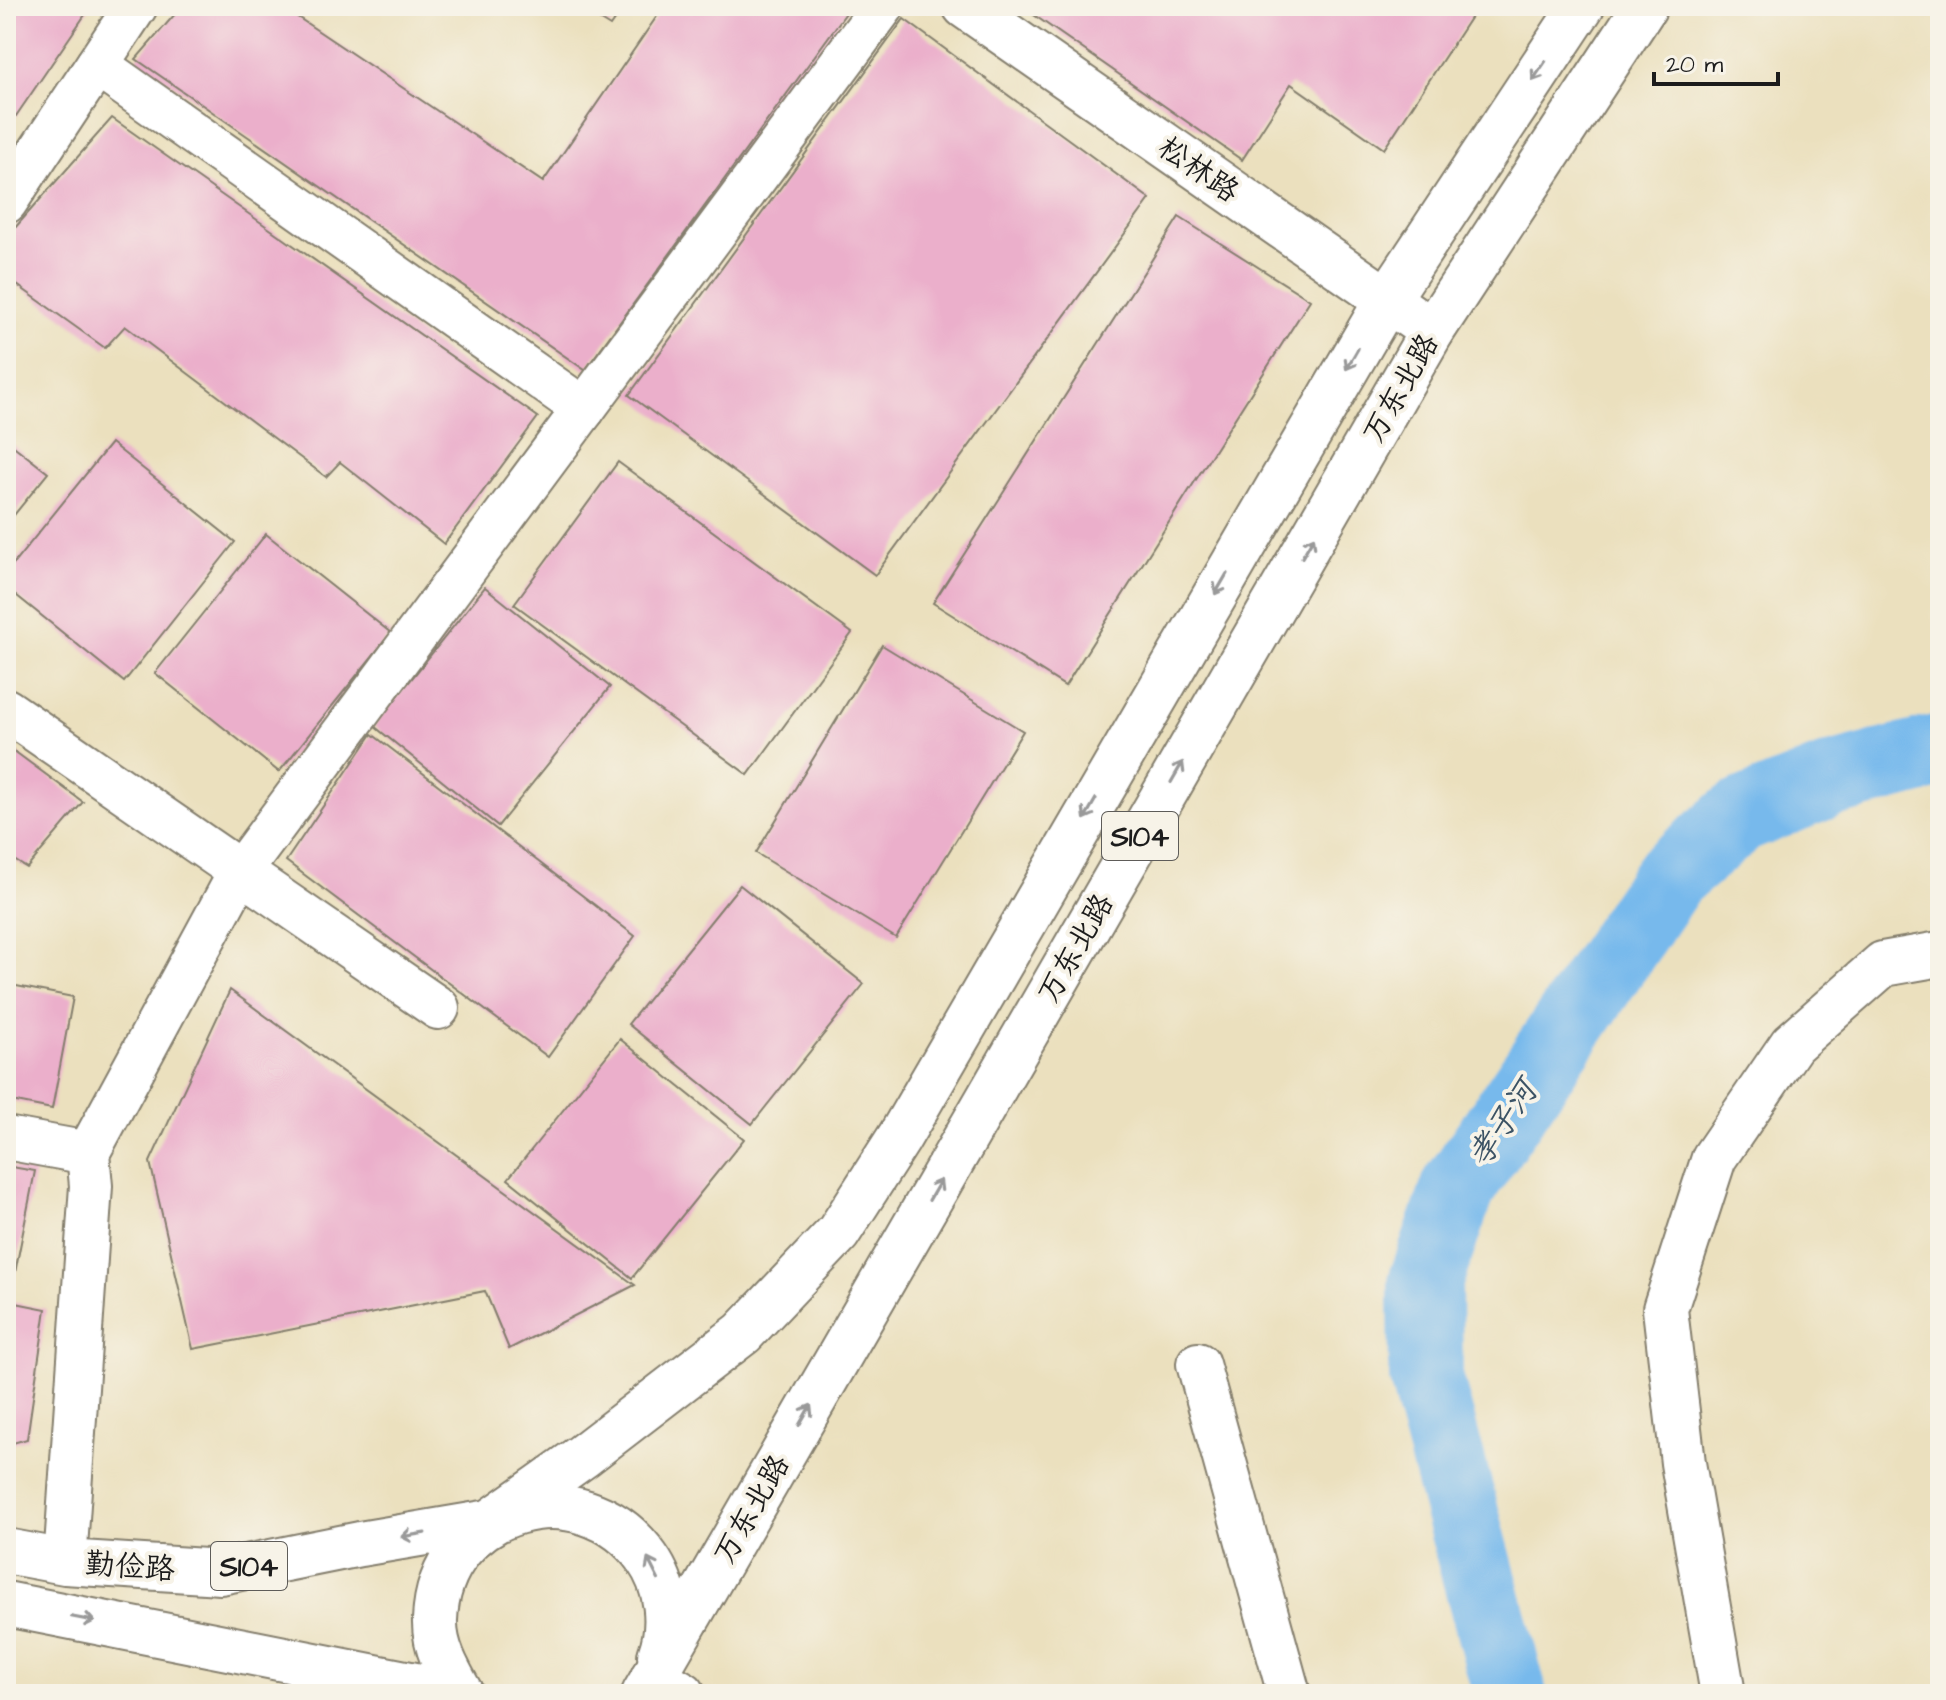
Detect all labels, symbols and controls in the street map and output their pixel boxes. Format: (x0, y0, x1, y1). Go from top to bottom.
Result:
scale bar (1654, 36, 1778, 86)
text: 20 m (1666, 48, 1723, 82)
one-way arrow (1531, 59, 1547, 82)
street label: 松林路 (1150, 127, 1247, 213)
street label: 万东北路 (1353, 326, 1449, 451)
one-way arrow (1344, 347, 1359, 371)
one-way arrow (1301, 535, 1316, 559)
one-way arrow (1213, 572, 1229, 595)
one-way arrow (1170, 760, 1185, 784)
one-way arrow (1082, 797, 1098, 820)
road number: S104 (1102, 812, 1178, 860)
street label: 万东北路 (1028, 886, 1124, 1011)
water label: 孝子河 (1458, 1067, 1552, 1176)
one-way arrow (928, 1179, 943, 1203)
one-way arrow (798, 1404, 813, 1428)
street label: 万东北路 (704, 1447, 800, 1572)
one-way arrow (401, 1528, 426, 1543)
road number: S104 (211, 1542, 287, 1590)
street label: 勤俭路 (84, 1543, 176, 1591)
one-way arrow (644, 1558, 660, 1582)
one-way arrow (69, 1613, 95, 1628)

